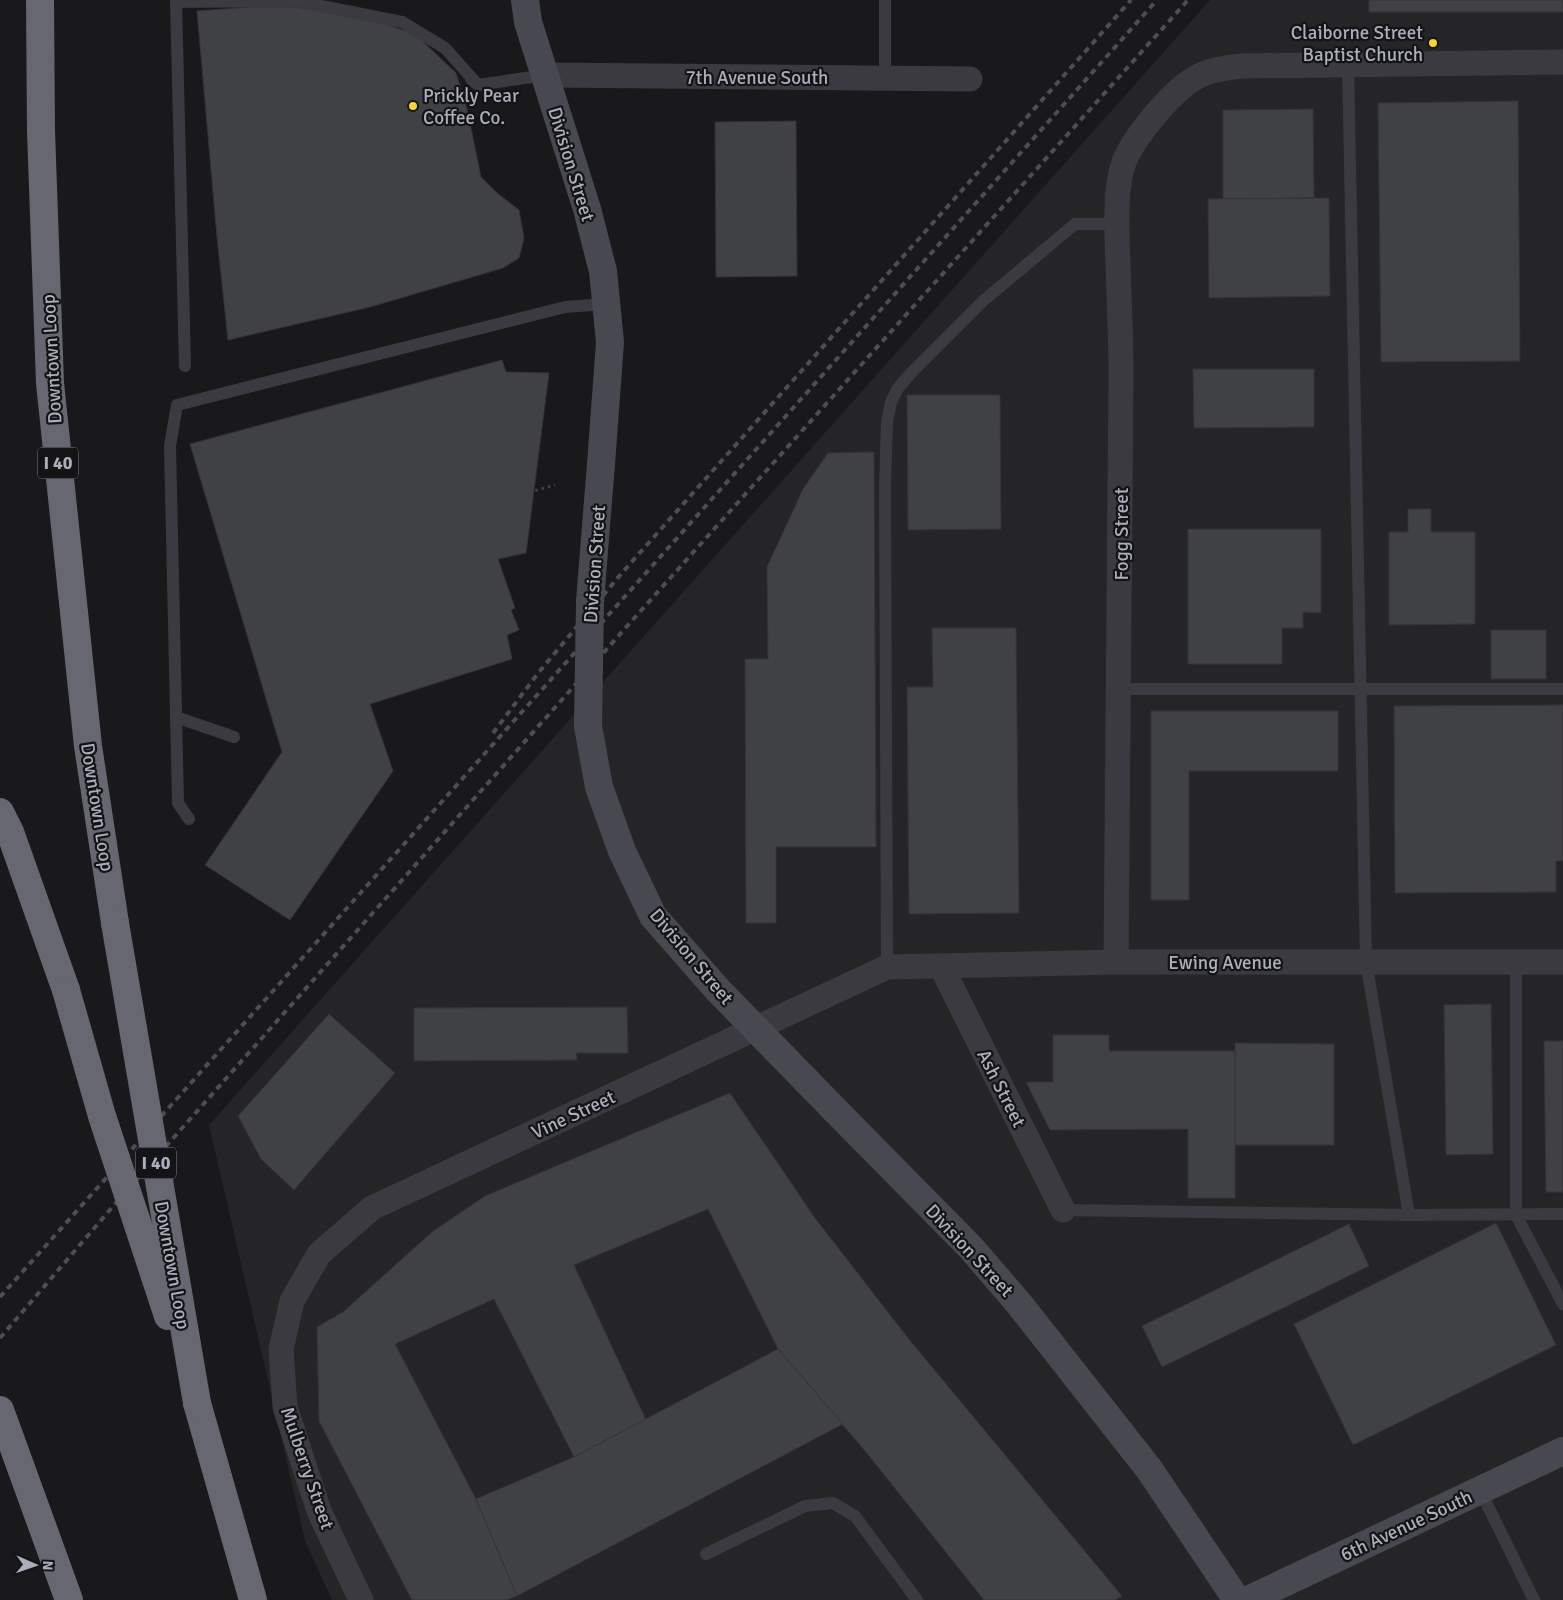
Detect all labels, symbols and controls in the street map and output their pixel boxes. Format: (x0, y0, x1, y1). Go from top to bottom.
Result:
place label: Claiborne Street Baptist Church (1291, 21, 1423, 67)
marker: Claiborne Street Baptist Church (1427, 37, 1439, 49)
street label: 7th Avenue South (686, 66, 828, 90)
place label: Prickly Pear Coffee Co. (423, 84, 519, 130)
marker: Prickly Pear Coffee Co. (407, 100, 419, 112)
street label: Division Street (542, 104, 600, 225)
street label: Downtown Loop (37, 294, 67, 424)
road number: I 40 (38, 448, 78, 478)
street label: Fogg Street (1110, 487, 1134, 581)
street label: Division Street (579, 504, 611, 624)
street label: Downtown Loop (75, 741, 119, 873)
street label: Division Street (644, 904, 739, 1010)
street label: Ewing Avenue (1168, 951, 1282, 975)
street label: Ash Street (971, 1046, 1031, 1132)
street label: Vine Street (528, 1085, 619, 1145)
road number: I 40 (136, 1148, 176, 1178)
street label: Downtown Loop (149, 1199, 195, 1331)
street label: Division Street (920, 1199, 1019, 1302)
street label: Mulberry Street (275, 1404, 339, 1533)
street label: 6th Avenue South (1337, 1485, 1476, 1567)
north arrow (10, 1540, 60, 1590)
text: N (39, 1560, 56, 1571)

